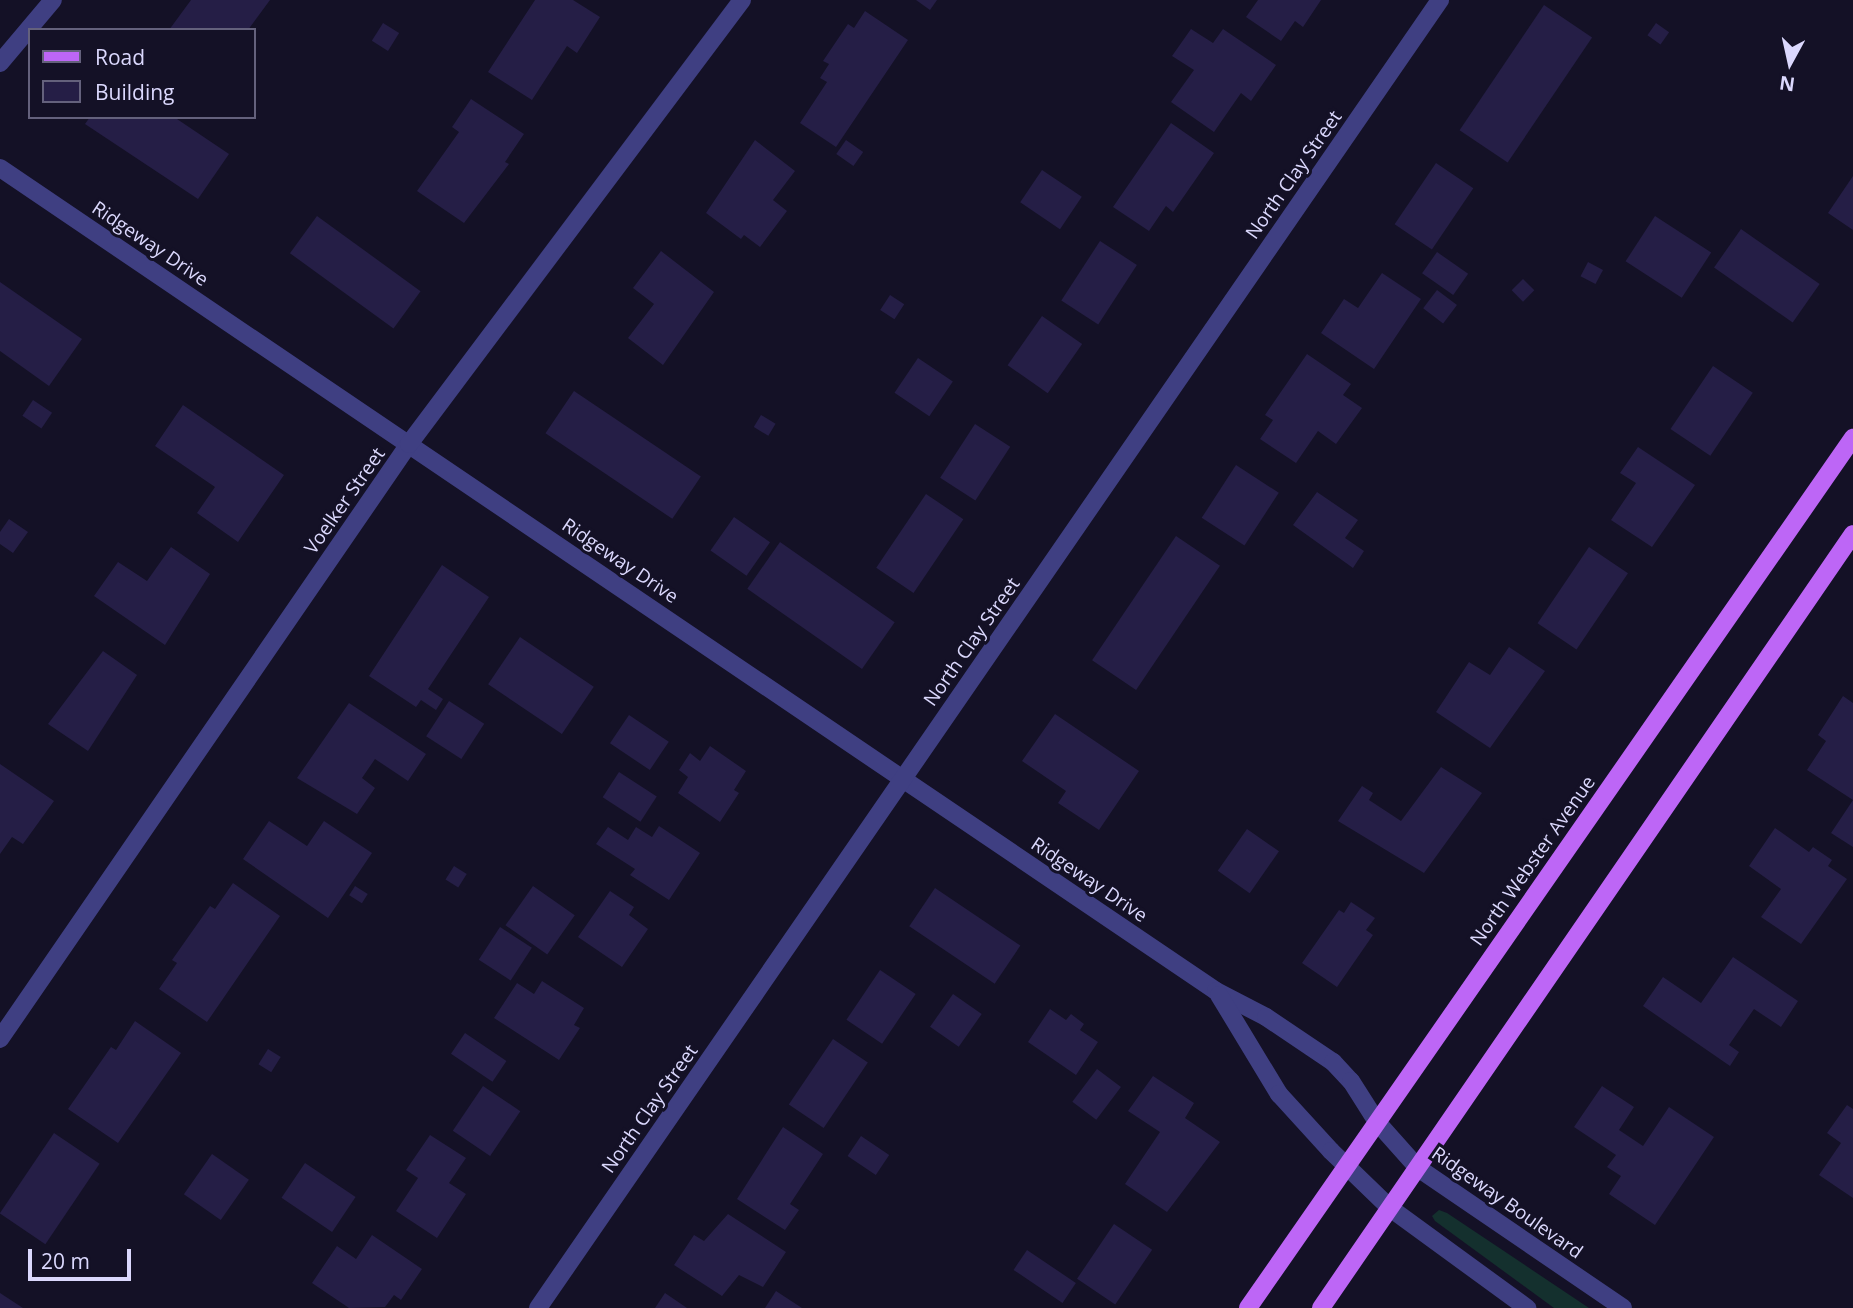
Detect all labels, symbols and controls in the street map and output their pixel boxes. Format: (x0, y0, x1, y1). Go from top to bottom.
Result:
legend (28, 28, 256, 119)
north arrow (1755, 28, 1825, 98)
text: Road (95, 43, 145, 71)
text: N (1778, 70, 1797, 98)
text: Building (95, 78, 174, 106)
street label: North Clay Street (1241, 106, 1347, 244)
street label: Ridgeway Drive (88, 197, 212, 291)
street label: Voelker Street (300, 443, 390, 559)
street label: Ridgeway Drive (558, 514, 682, 608)
street label: North Clay Street (919, 573, 1025, 711)
street label: North Webster Avenue (1466, 772, 1600, 950)
street label: Ridgeway Drive (1027, 833, 1151, 927)
street label: North Clay Street (597, 1040, 703, 1178)
street label: Ridgeway Boulevard (1427, 1142, 1587, 1264)
scale bar (32, 1234, 135, 1278)
text: 20 m (41, 1247, 90, 1275)

